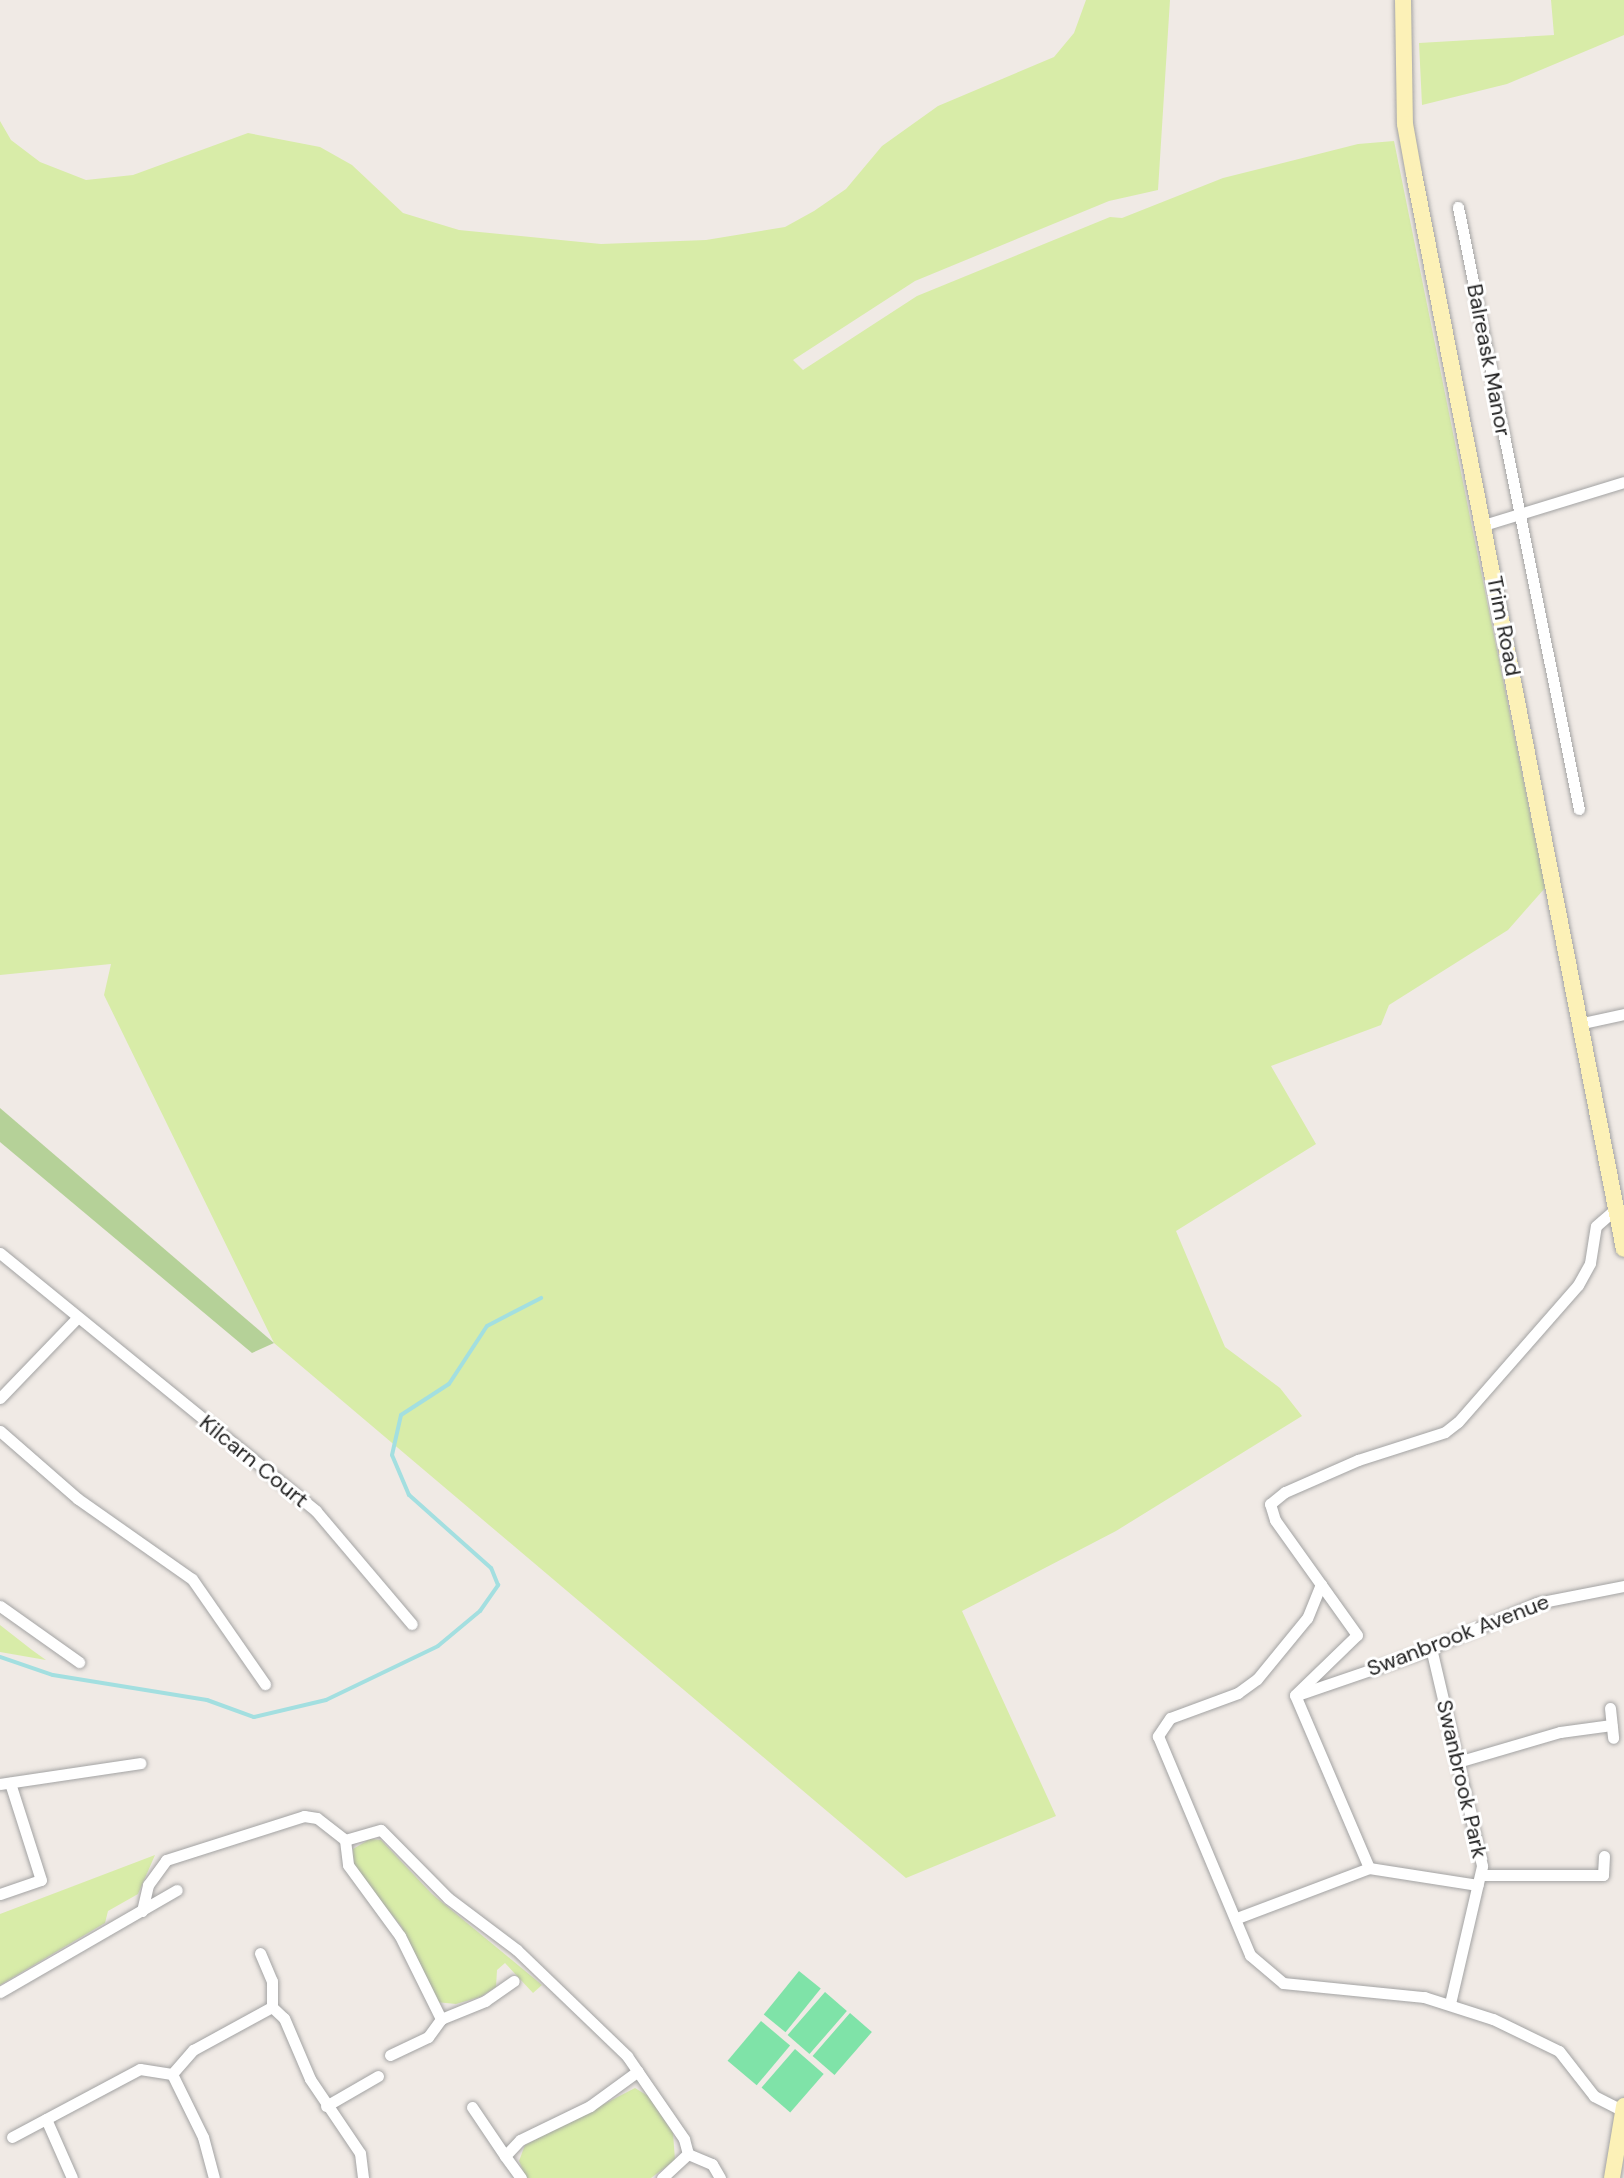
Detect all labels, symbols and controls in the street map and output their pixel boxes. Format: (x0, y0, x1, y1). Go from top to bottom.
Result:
street label: Balreask Manor (1461, 282, 1517, 438)
street label: Trim Road (1481, 574, 1527, 678)
street label: Kilcarn Court (194, 1409, 314, 1513)
street label: Swanbrook Avenue (1363, 1588, 1553, 1682)
street label: Swanbrook Park (1431, 1697, 1493, 1861)

